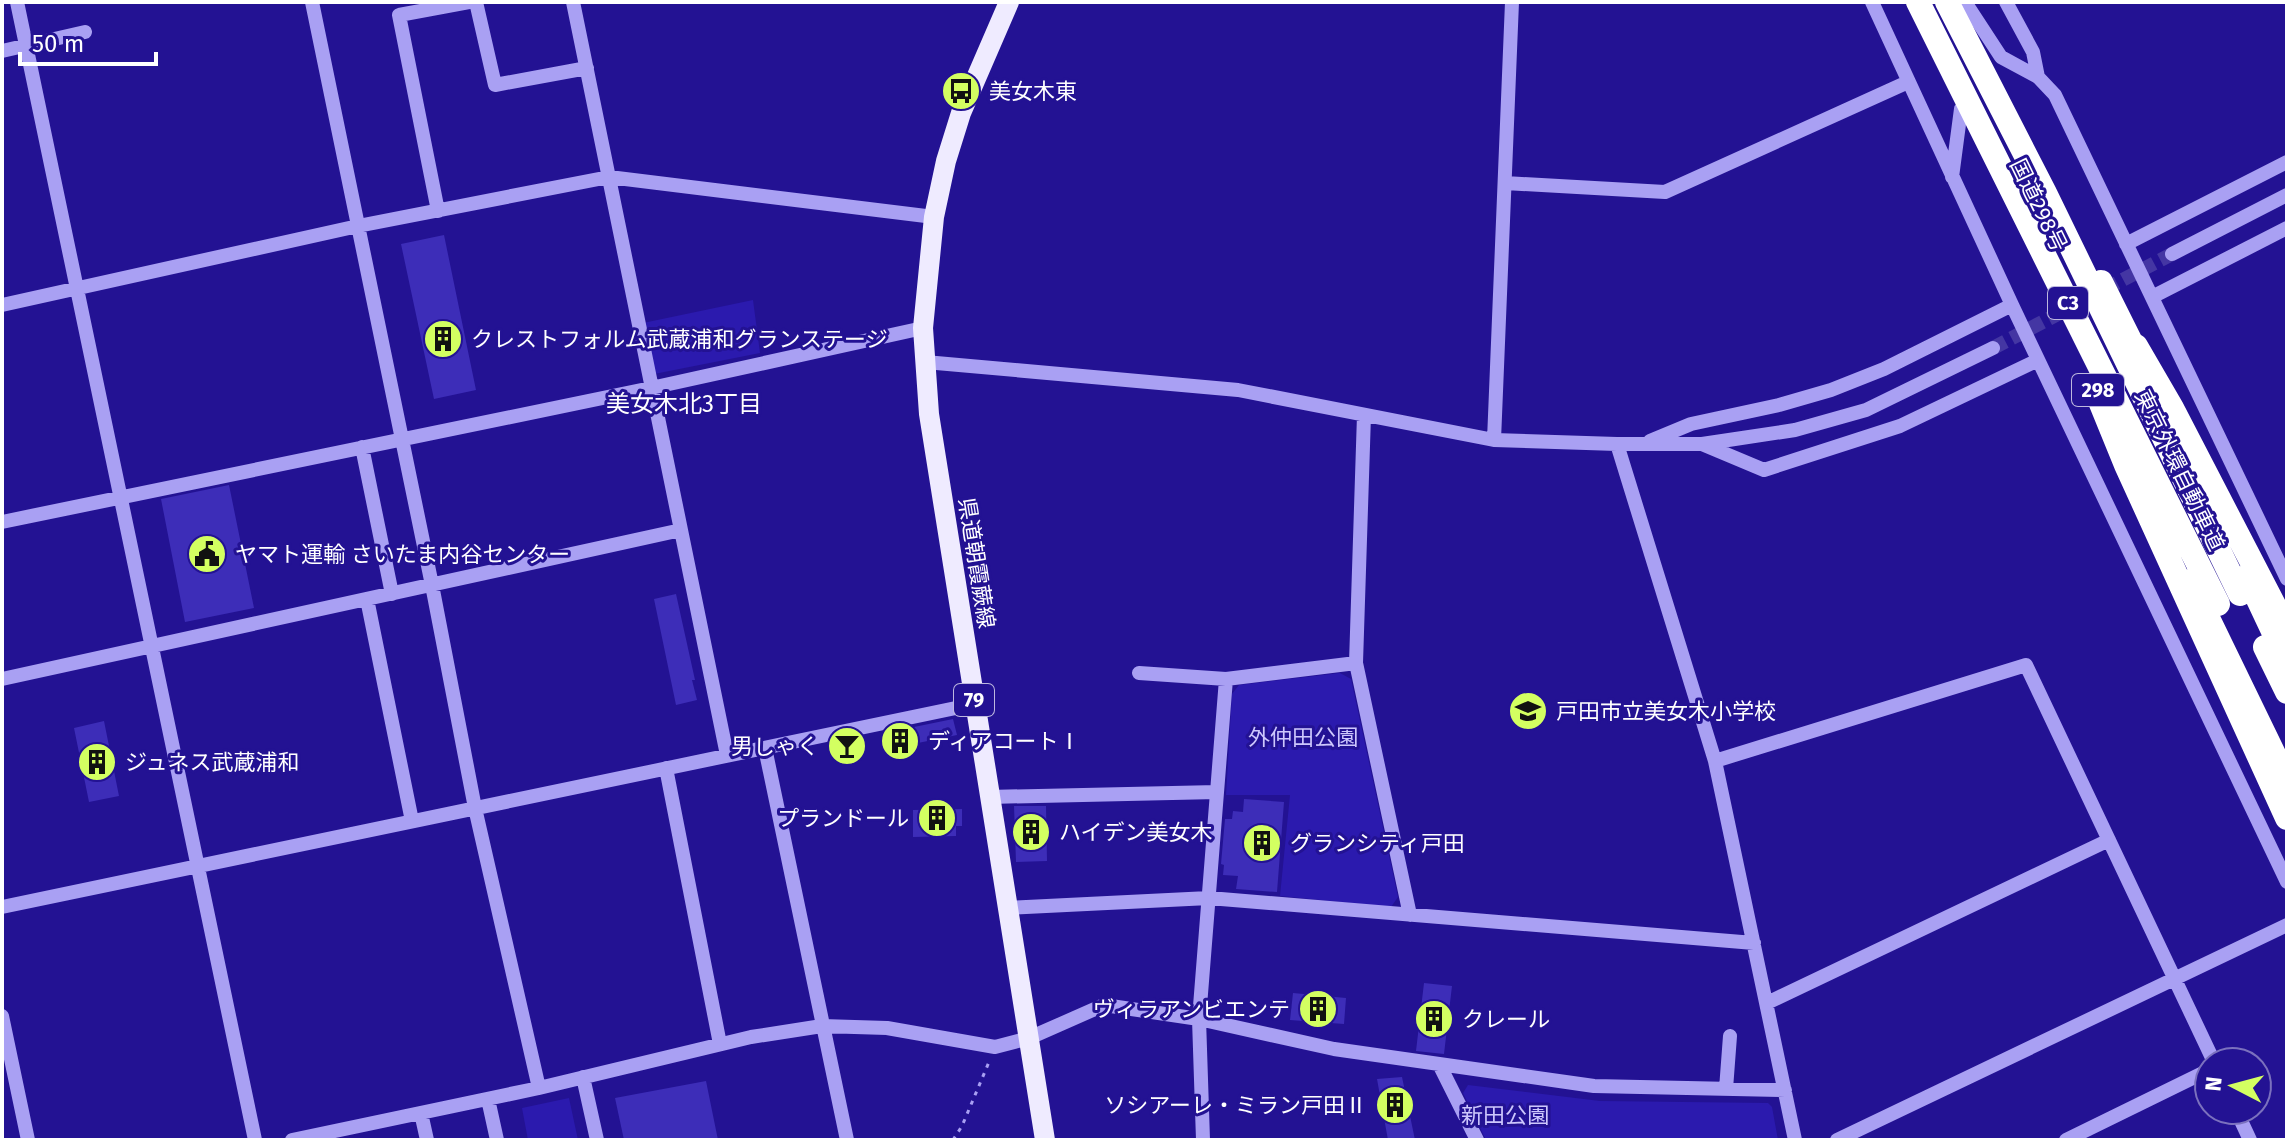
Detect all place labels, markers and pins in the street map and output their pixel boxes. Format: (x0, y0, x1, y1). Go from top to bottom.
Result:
bus stop icon: 美女木東 (940, 70, 982, 112)
place label: 美女木東 (989, 78, 1077, 105)
building icon: クレストフォルム武蔵浦和グランステージ (422, 318, 464, 360)
place label: クレストフォルム武蔵浦和グランステージ (471, 326, 888, 353)
public building icon: ヤマト運輸 さいたま内谷センター (186, 533, 228, 575)
place label: ヤマト運輸 さいたま内谷センター (235, 541, 570, 568)
school or university icon: 戸田市立美女木小学校 (1507, 690, 1549, 732)
place label: 戸田市立美女木小学校 (1556, 698, 1776, 725)
building icon: ディアコートⅠ (879, 720, 921, 762)
bar icon: 男しゃく (826, 725, 868, 767)
place label: ディアコートⅠ (928, 728, 1080, 755)
place label: 男しゃく (731, 733, 819, 760)
building icon: ジュネス武蔵浦和 (76, 741, 118, 783)
place label: ジュネス武蔵浦和 (125, 749, 299, 776)
building icon: プランドール (916, 797, 958, 839)
place label: プランドール (777, 805, 909, 832)
building icon: ハイデン美女木 (1010, 811, 1052, 853)
place label: ハイデン美女木 (1059, 819, 1213, 846)
building icon: グランシティ戸田 (1241, 822, 1283, 864)
place label: グランシティ戸田 (1290, 830, 1465, 857)
building icon: ヴィラアンビエンテ (1297, 988, 1339, 1030)
place label: ヴィラアンビエンテ (1093, 996, 1290, 1023)
building icon: クレール (1413, 998, 1455, 1040)
place label: クレール (1462, 1006, 1550, 1033)
building icon: ソシアーレ・ミラン戸田Ⅱ (1374, 1084, 1416, 1126)
place label: ソシアーレ・ミラン戸田Ⅱ (1104, 1092, 1367, 1119)

